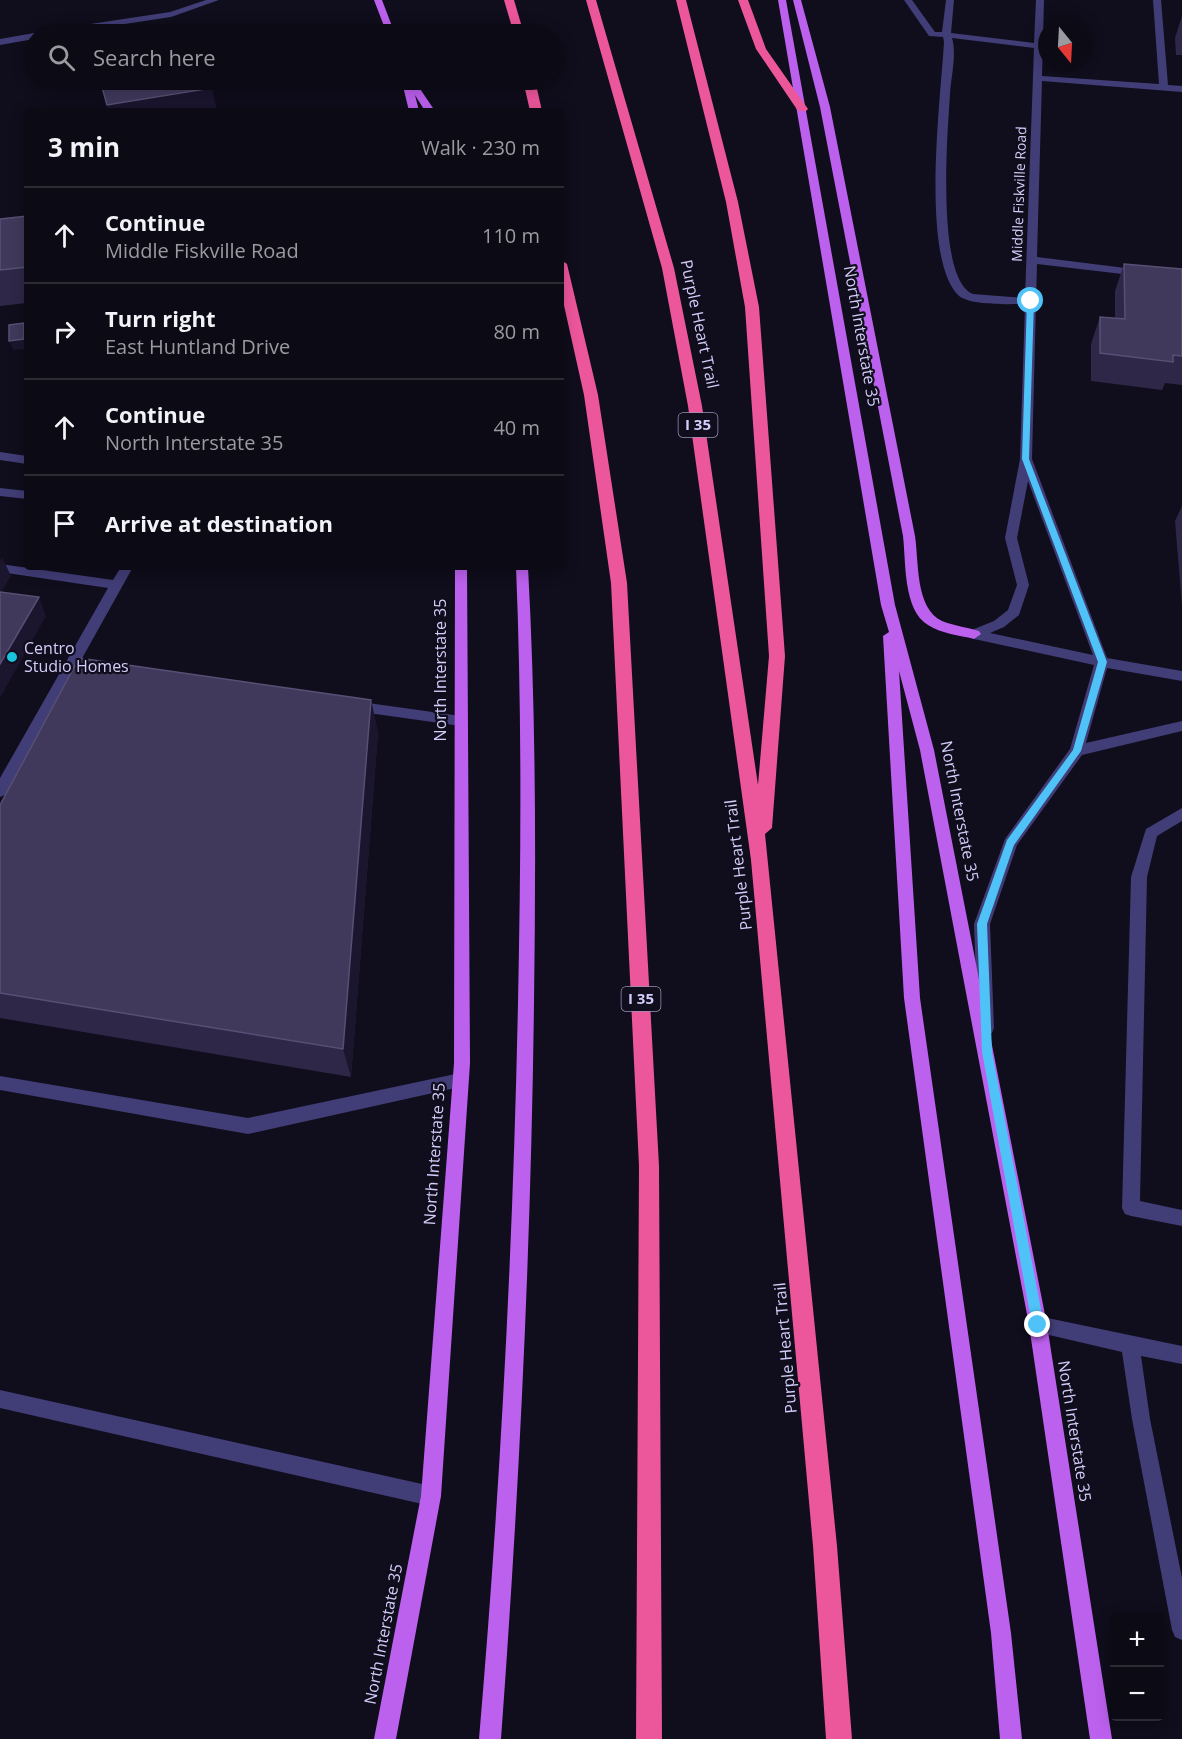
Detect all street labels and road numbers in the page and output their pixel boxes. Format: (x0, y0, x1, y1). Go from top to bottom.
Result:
street label: Middle Fiskville Road (1007, 126, 1030, 262)
street label: Purple Heart Trail (676, 257, 724, 391)
street label: North Interstate 35 (839, 264, 885, 408)
road number: I 35 (678, 413, 718, 437)
street label: North Interstate 35 (429, 599, 451, 741)
street label: North Interstate 35 (936, 739, 984, 883)
street label: Purple Heart Trail (719, 798, 757, 932)
road number: I 35 (622, 987, 660, 1011)
street label: North Interstate 35 (418, 1082, 450, 1226)
street label: Purple Heart Trail (768, 1282, 802, 1414)
street label: North Interstate 35 (1053, 1359, 1097, 1503)
street label: North Interstate 35 (359, 1562, 407, 1706)

